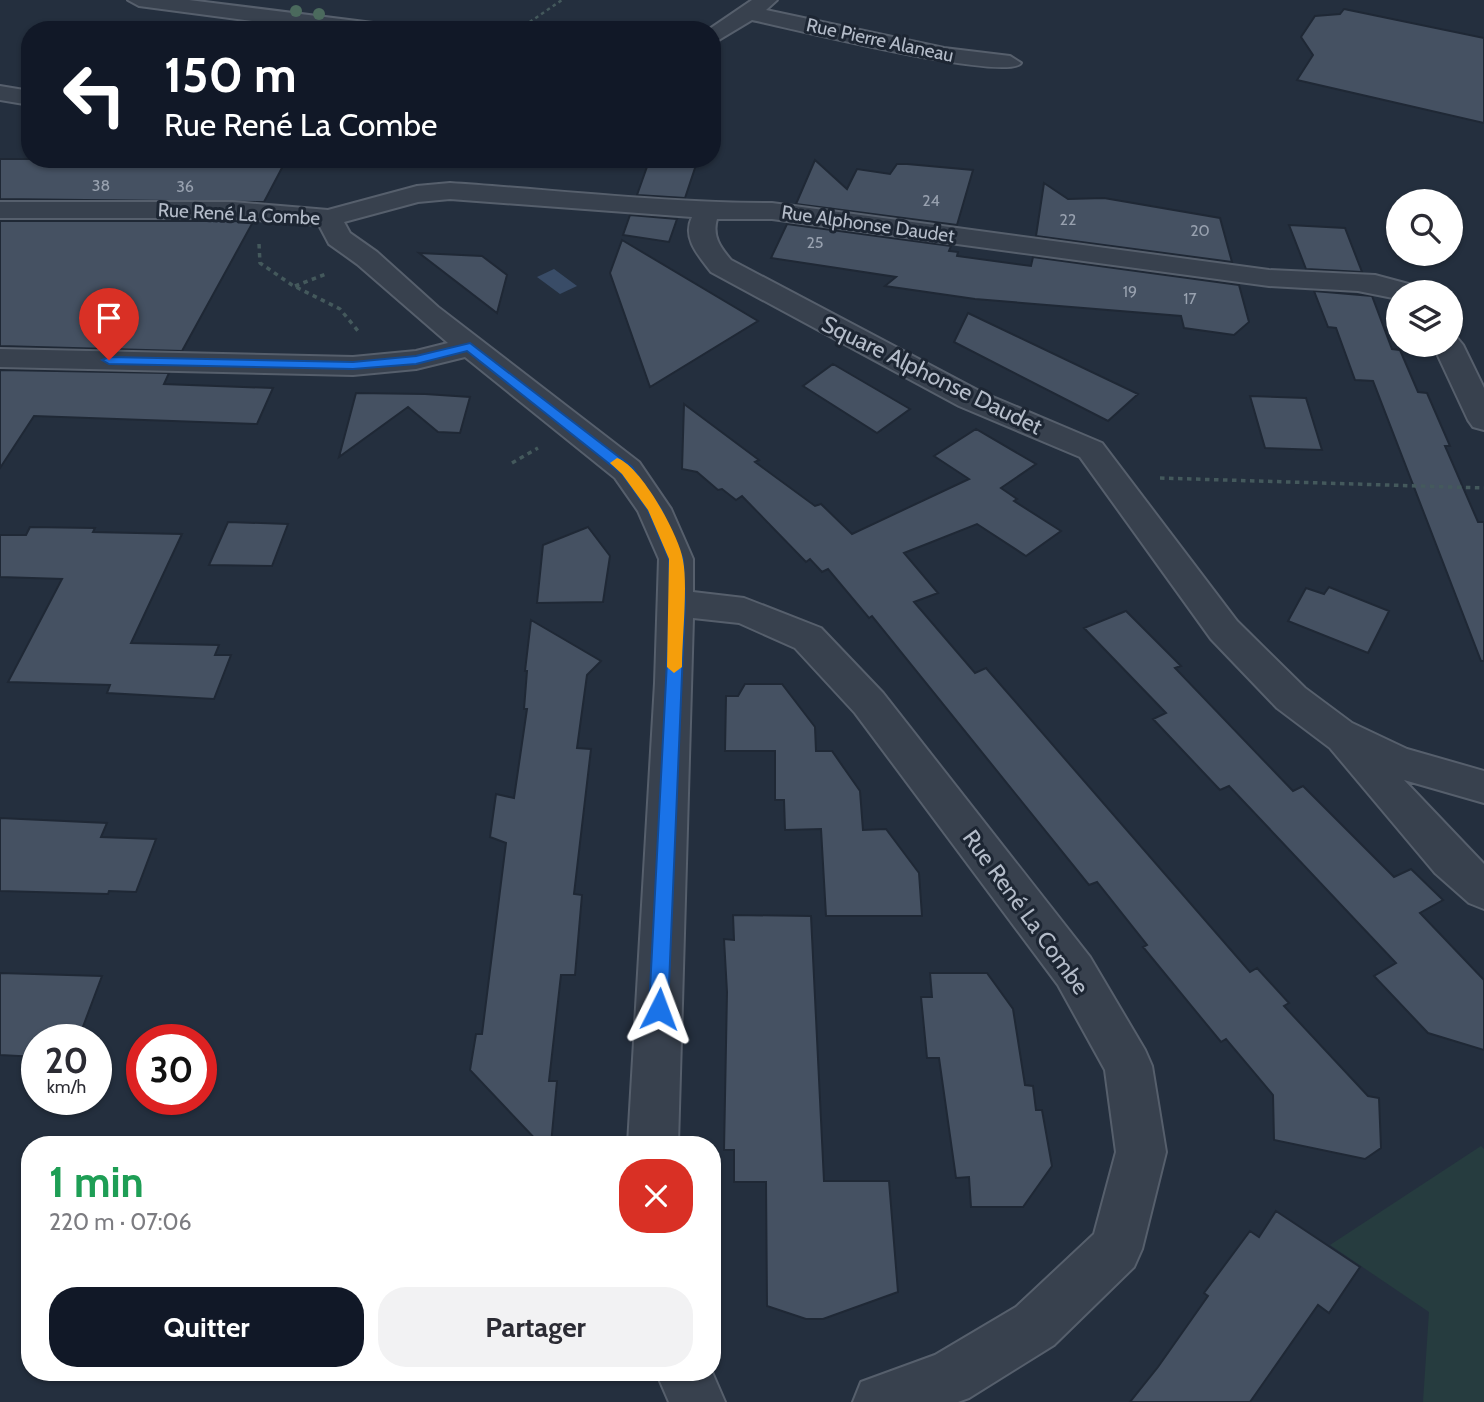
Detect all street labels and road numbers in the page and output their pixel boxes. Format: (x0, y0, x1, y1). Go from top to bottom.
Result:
street label: Rue Pierre Alaneau (804, 13, 956, 67)
street label: Rue René La Combe (157, 198, 321, 230)
street label: Rue Alphonse Daudet (780, 200, 957, 248)
street label: Square Alphonse Daudet (817, 309, 1047, 441)
street label: Rue René La Combe (957, 824, 1095, 1000)

